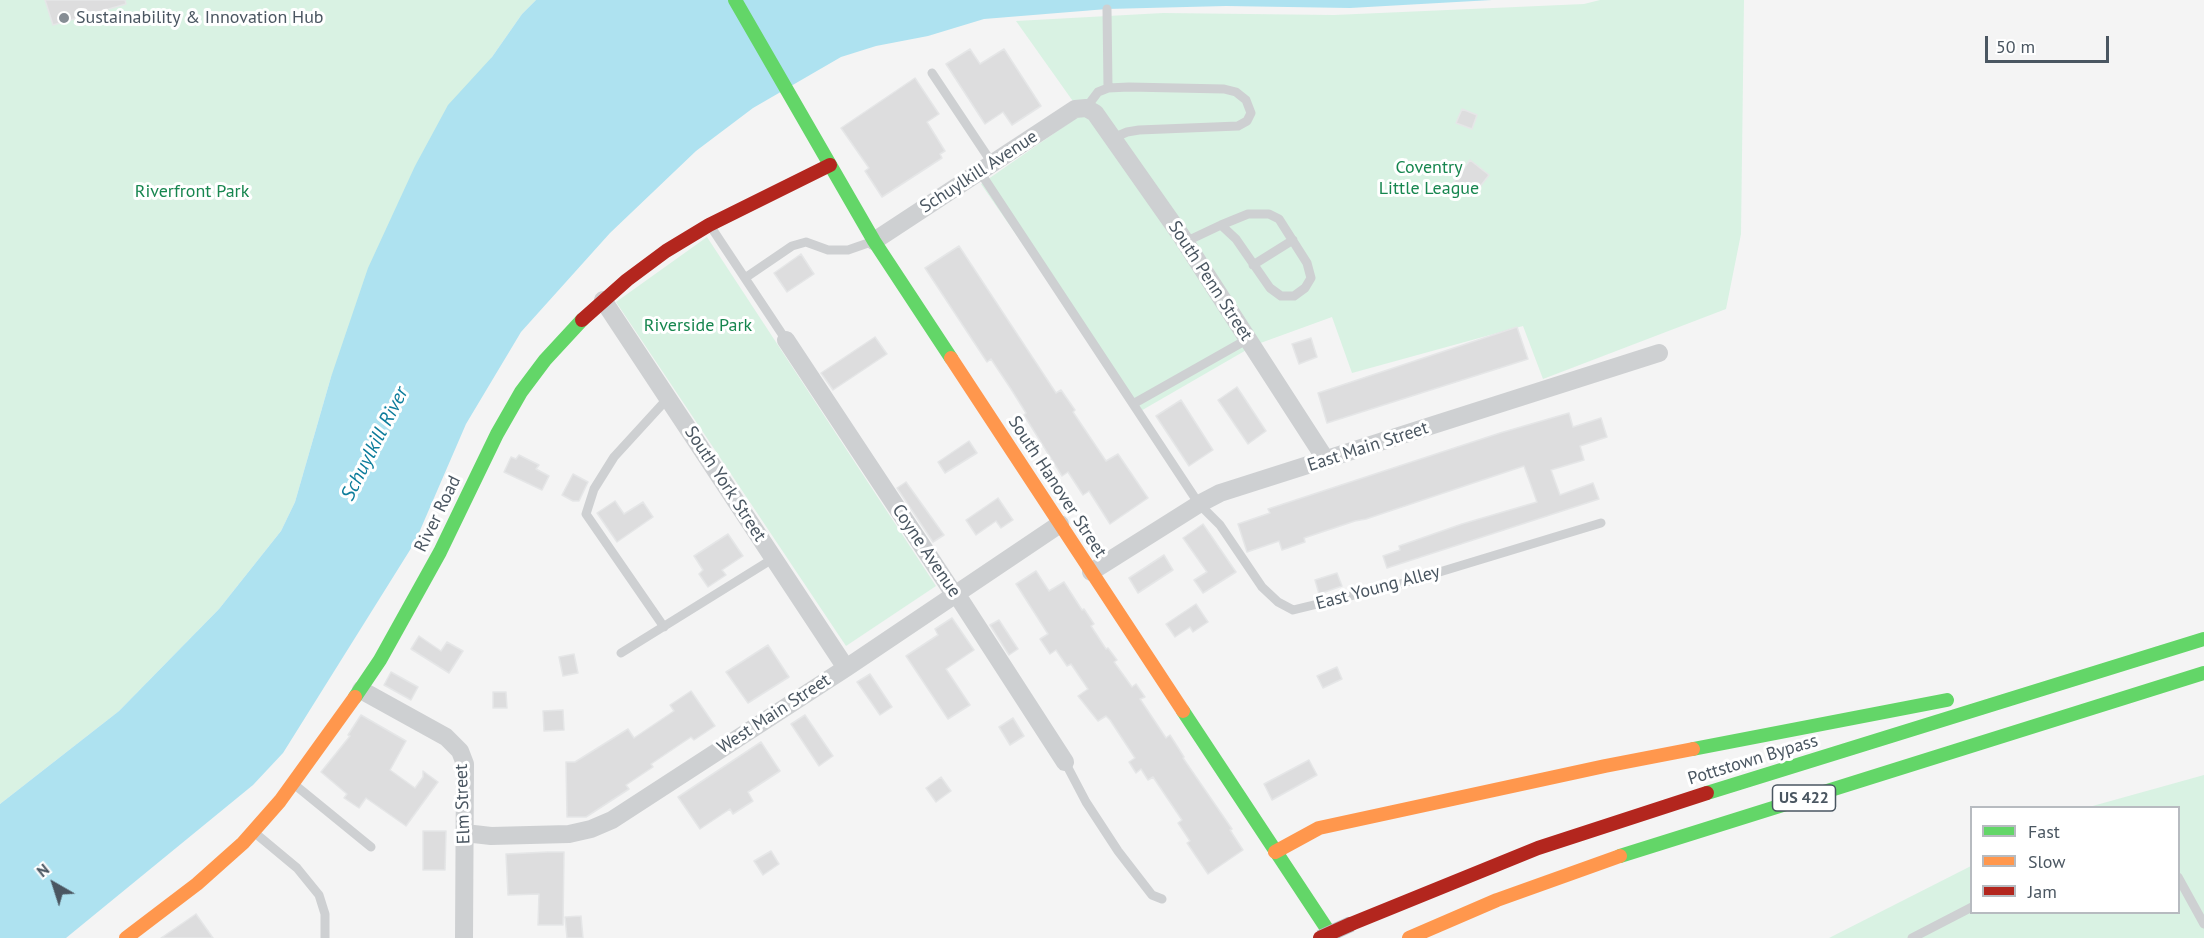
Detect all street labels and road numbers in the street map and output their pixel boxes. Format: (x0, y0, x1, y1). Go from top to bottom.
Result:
street label: Schuylkill Avenue (916, 126, 1042, 218)
street label: South Penn Street (1163, 217, 1257, 345)
street label: South Hanover Street (1003, 412, 1111, 562)
street label: East Main Street (1305, 417, 1431, 477)
street label: South York Street (680, 422, 770, 546)
street label: River Road (410, 472, 466, 556)
street label: Coyne Avenue (887, 500, 965, 602)
street label: East Young Alley (1314, 561, 1442, 615)
street label: West Main Street (713, 669, 835, 759)
street label: Pottstown Bypass (1685, 730, 1821, 790)
street label: Elm Street (451, 763, 475, 845)
road number: US 422 (1772, 785, 1836, 811)

